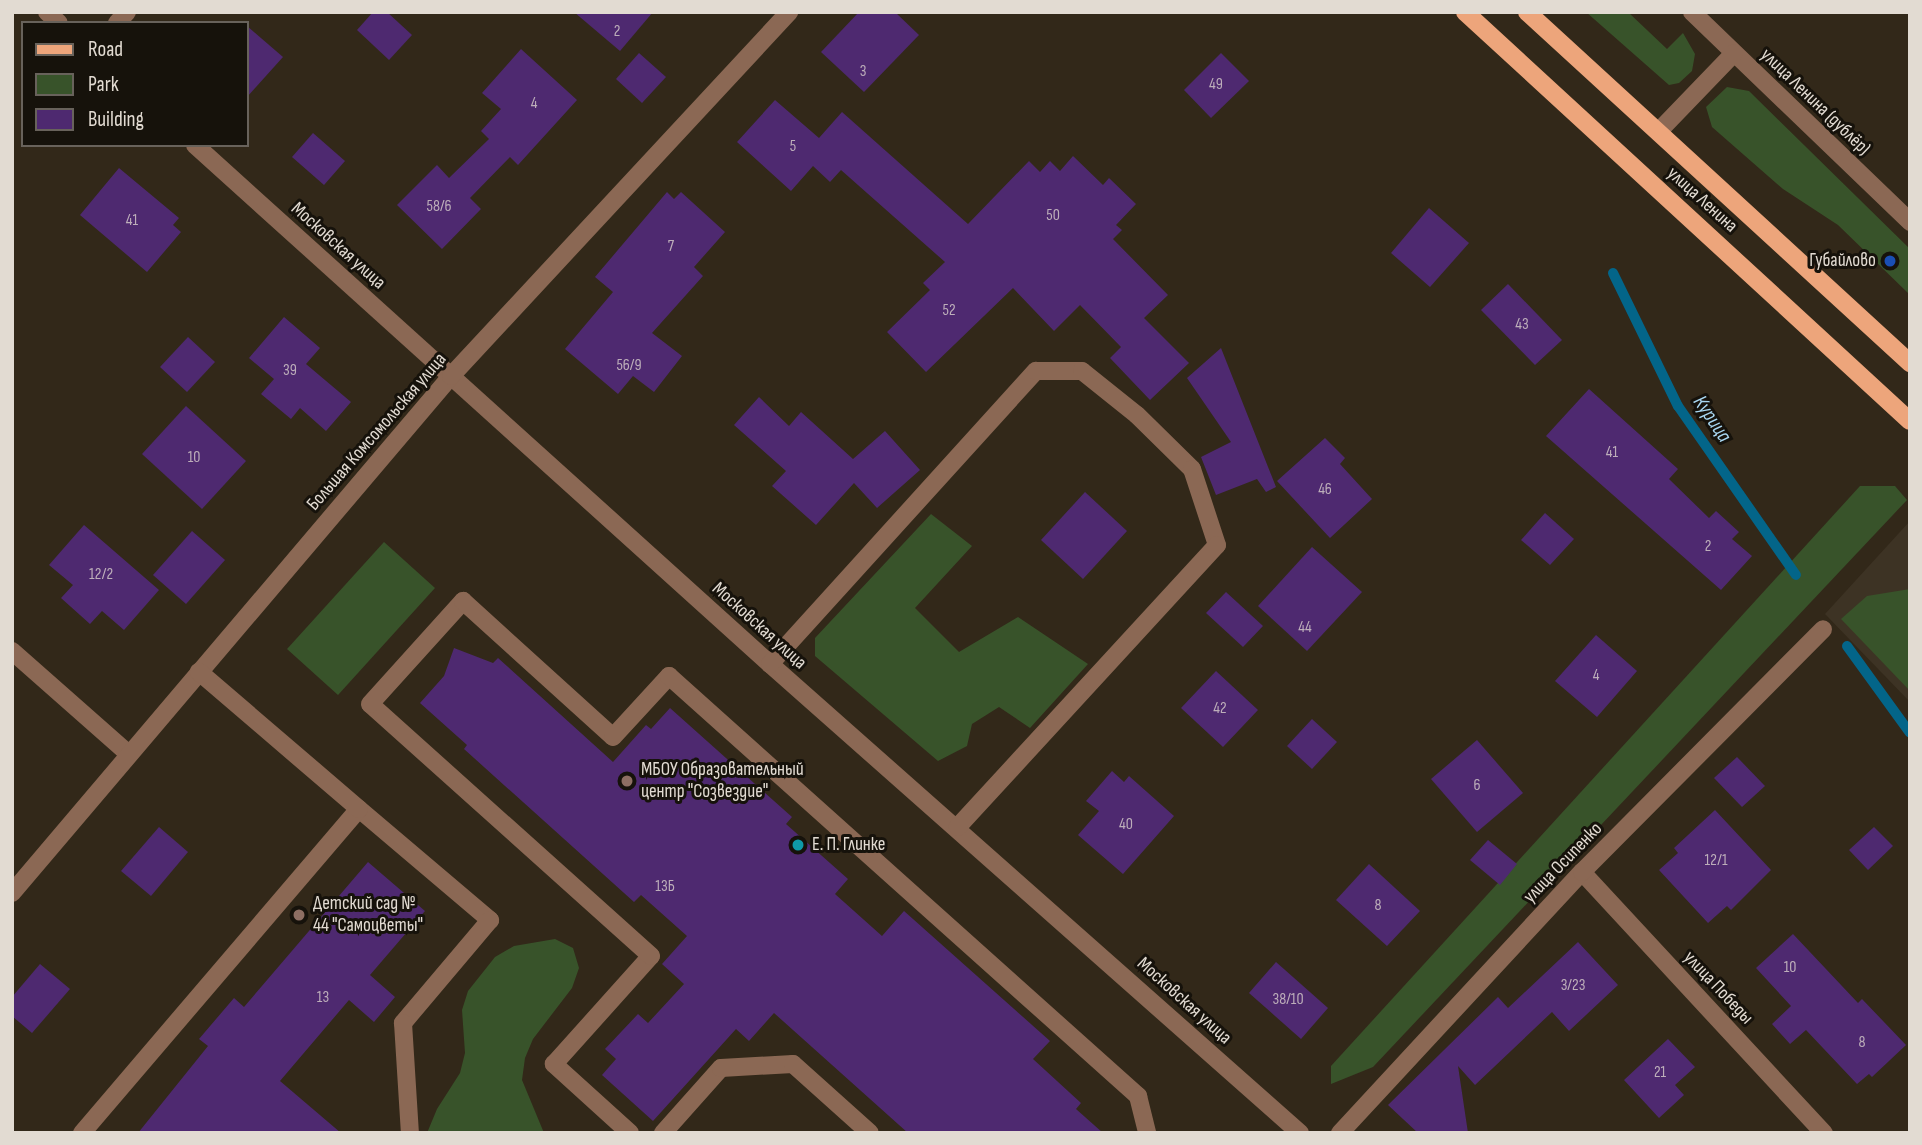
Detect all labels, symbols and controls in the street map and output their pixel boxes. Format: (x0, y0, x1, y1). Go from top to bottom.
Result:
legend (21, 21, 248, 147)
house number: 2 (614, 22, 620, 42)
text: Road (88, 37, 123, 62)
street label: улица Ленина (дублёр) (1755, 44, 1875, 160)
house number: 3 (860, 62, 866, 82)
text: Park (88, 72, 119, 97)
house number: 49 (1209, 75, 1223, 95)
house number: 4 (531, 94, 537, 114)
text: Building (88, 107, 144, 132)
house number: 5 (790, 137, 796, 157)
street label: улица Ленина (1662, 162, 1742, 238)
house number: 58/6 (426, 197, 452, 217)
street label: Московская улица (286, 198, 390, 294)
house number: 50 (1046, 206, 1060, 226)
house number: 41 (126, 211, 138, 231)
house number: 7 (668, 237, 674, 257)
place label: Губайлово (1809, 250, 1876, 272)
marker: Губайлово (1882, 253, 1898, 269)
house number: 52 (942, 301, 956, 321)
house number: 43 (1515, 315, 1529, 335)
street label: Большая Комсомольская улица (302, 349, 452, 515)
house number: 56/9 (616, 356, 642, 376)
house number: 39 (283, 361, 297, 381)
water label: Курица (1687, 391, 1737, 447)
house number: 41 (1606, 443, 1618, 463)
house number: 10 (188, 448, 200, 468)
house number: 46 (1318, 480, 1332, 500)
house number: 2 (1705, 537, 1711, 557)
house number: 12/2 (89, 565, 113, 585)
street label: Московская улица (707, 578, 811, 674)
house number: 44 (1298, 618, 1312, 638)
house number: 4 (1593, 666, 1599, 686)
house number: 42 (1213, 699, 1227, 719)
place label: МБОУ Образовательный центр "Созвездие" (641, 759, 804, 803)
marker: МБОУ Образовательный центр "Созвездие" (619, 773, 635, 789)
house number: 6 (1473, 776, 1481, 796)
house number: 40 (1119, 815, 1133, 835)
street label: улица Осипенко (1519, 818, 1607, 908)
place label: Е. П. Глинке (812, 834, 885, 856)
marker: Е. П. Глинке (790, 837, 806, 853)
house number: 12/1 (1705, 851, 1727, 871)
house number: 13Б (655, 877, 675, 897)
place label: Детский сад № 44 "Самоцветы" (313, 893, 423, 937)
house number: 8 (1374, 896, 1382, 916)
marker: Детский сад № 44 "Самоцветы" (291, 907, 307, 923)
street label: улица Победы (1678, 947, 1758, 1029)
street label: Московская улица (1132, 953, 1236, 1049)
house number: 10 (1784, 958, 1796, 978)
house number: 3/23 (1561, 976, 1585, 996)
house number: 13 (317, 988, 329, 1008)
house number: 38/10 (1272, 990, 1304, 1010)
house number: 8 (1858, 1033, 1866, 1053)
house number: 21 (1654, 1063, 1666, 1083)

